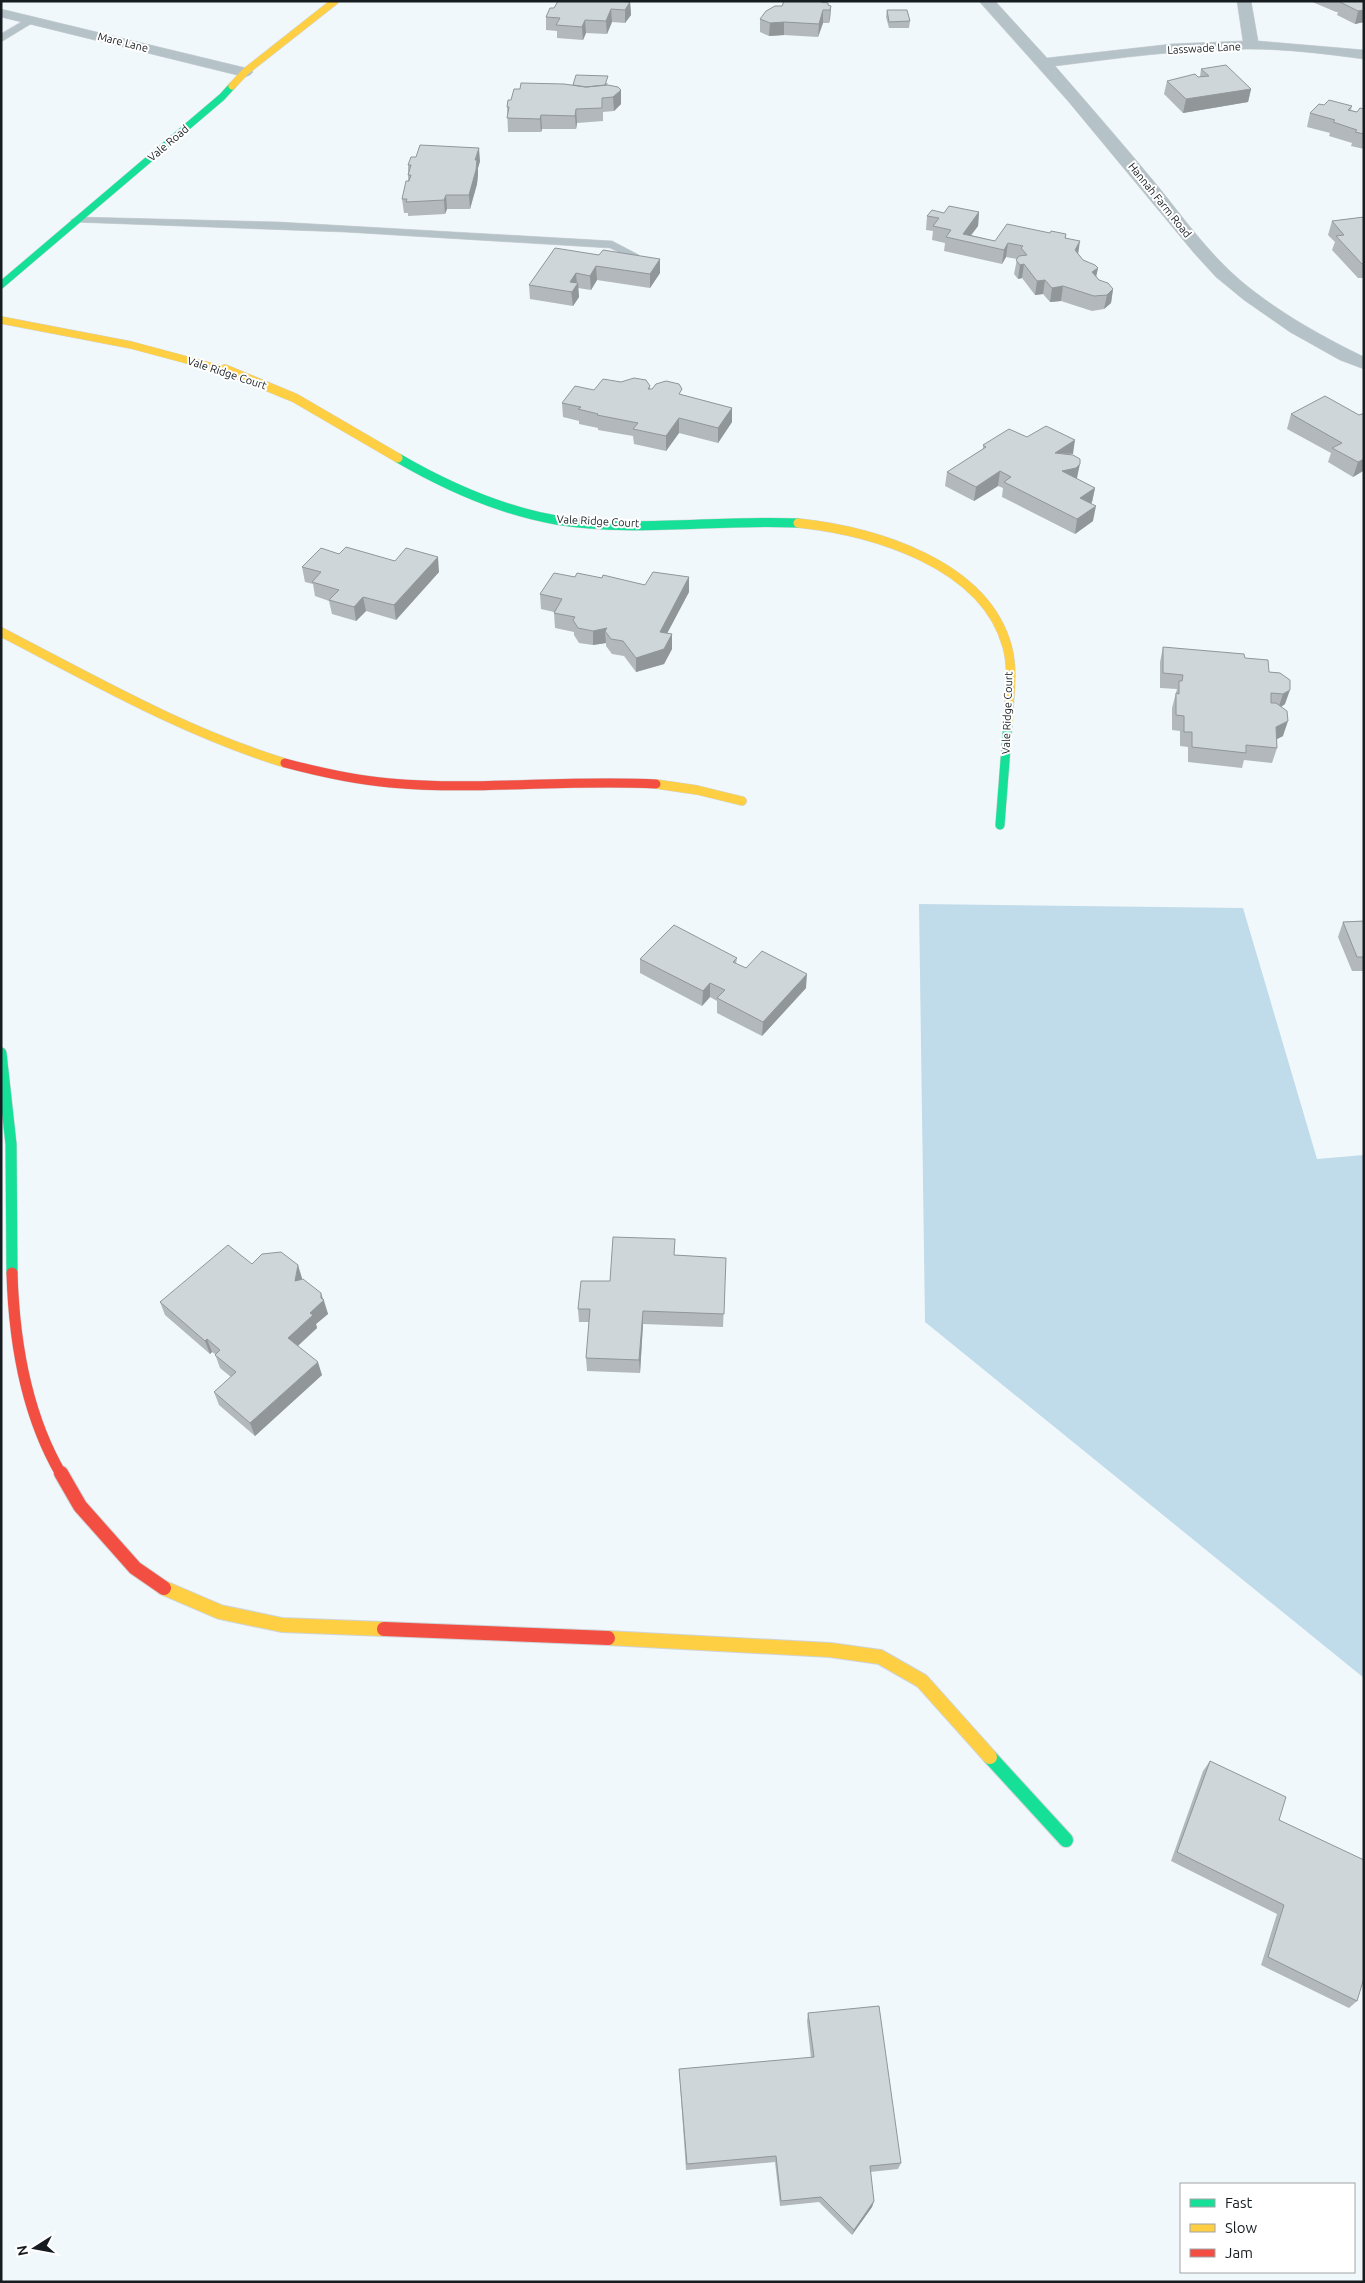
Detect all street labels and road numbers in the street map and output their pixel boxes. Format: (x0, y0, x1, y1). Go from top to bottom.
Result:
street label: Mare Lane (97, 30, 149, 54)
street label: Lasswade Lane (1167, 40, 1241, 56)
street label: Vale Road (145, 123, 191, 163)
street label: Hannah Farm Road (1126, 160, 1194, 240)
street label: Vale Ridge Court (186, 355, 269, 392)
street label: Vale Ridge Court (556, 513, 640, 529)
street label: Vale Ridge Court (1000, 671, 1014, 755)

